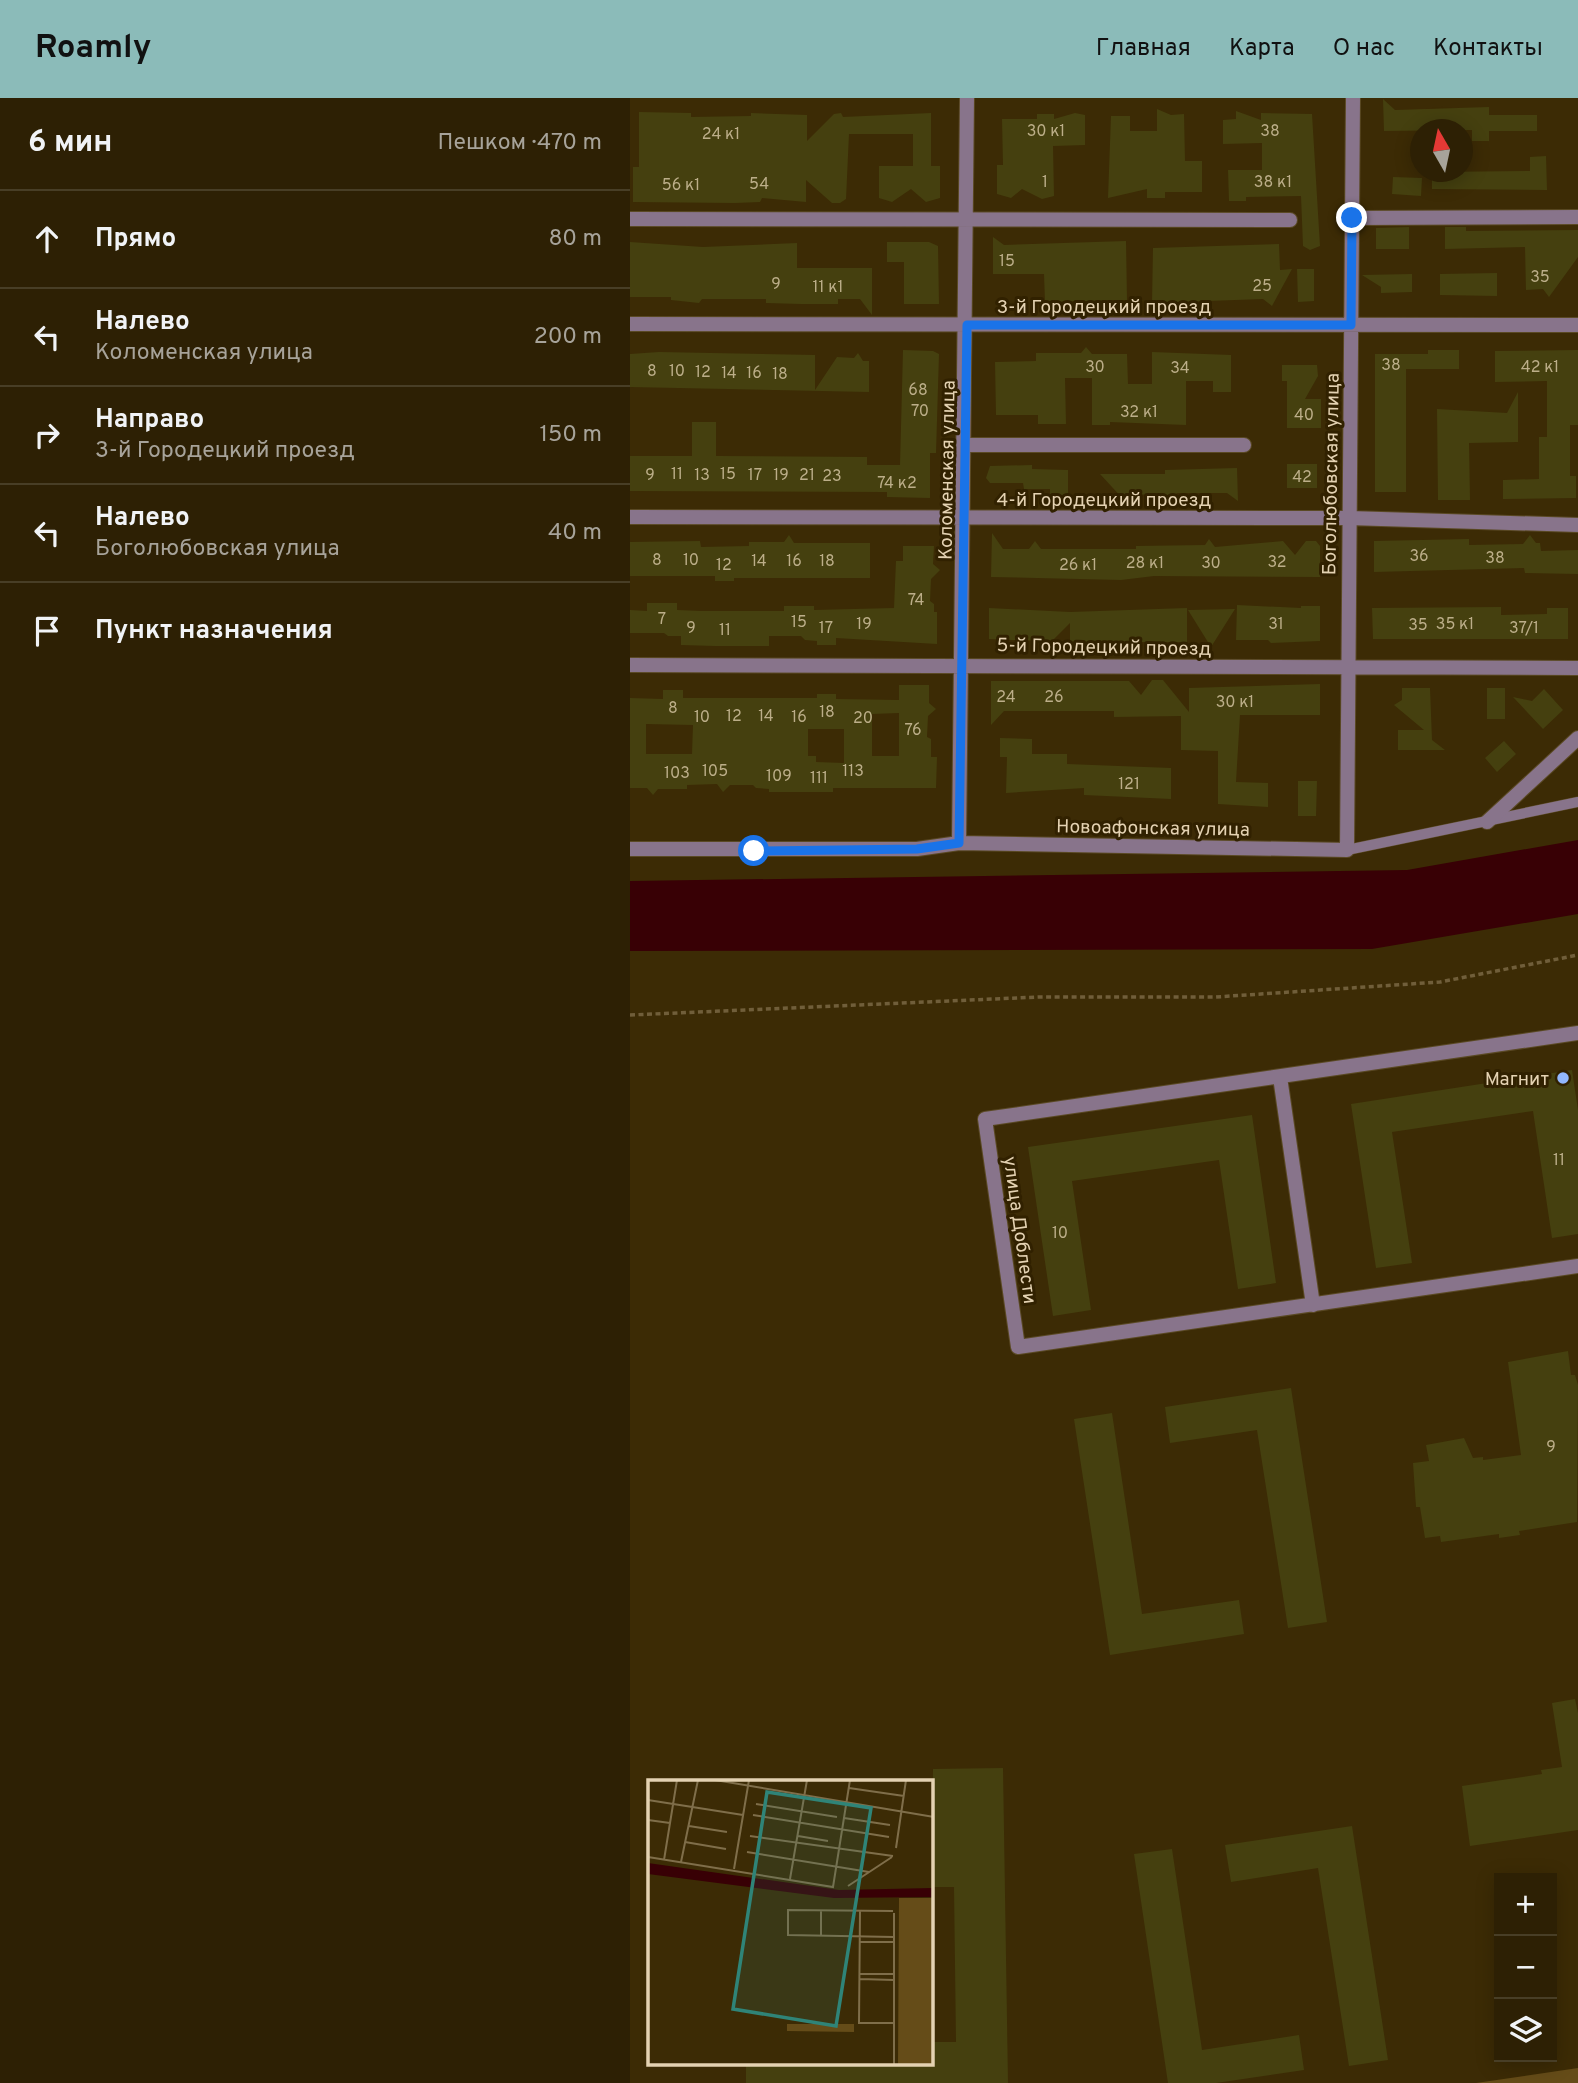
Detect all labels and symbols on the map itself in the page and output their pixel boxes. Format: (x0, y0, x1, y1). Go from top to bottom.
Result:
north arrow (1410, 119, 1473, 182)
house number: 30 к1 (1027, 122, 1065, 142)
house number: 38 (1260, 122, 1280, 142)
house number: 24 к1 (702, 125, 740, 145)
house number: 1 (1042, 173, 1048, 193)
house number: 38 к1 (1254, 173, 1292, 193)
house number: 54 (749, 175, 769, 195)
house number: 56 к1 (662, 176, 700, 196)
route end (1336, 202, 1367, 233)
house number: 15 (999, 252, 1015, 272)
house number: 35 (1530, 268, 1550, 288)
house number: 9 (771, 275, 781, 295)
house number: 25 (1252, 277, 1272, 297)
house number: 11 к1 (813, 278, 843, 298)
street label: 3-й Городецкий проезд (997, 296, 1211, 320)
house number: 38 (1381, 356, 1401, 376)
house number: 30 (1085, 358, 1105, 378)
house number: 42 к1 (1521, 358, 1559, 378)
house number: 34 (1170, 359, 1190, 379)
house number: 8 (647, 362, 657, 382)
house number: 10 (669, 362, 685, 382)
house number: 12 (695, 363, 711, 383)
house number: 14 (721, 364, 737, 384)
house number: 16 (746, 364, 762, 384)
house number: 18 (772, 365, 788, 385)
street label: Боголюбовская улица (1318, 373, 1346, 575)
street label: Коломенская улица (934, 380, 962, 560)
house number: 68 (908, 381, 928, 401)
house number: 70 (911, 402, 929, 422)
house number: 32 к1 (1120, 403, 1158, 423)
house number: 40 (1294, 406, 1314, 426)
house number: 11 (671, 465, 683, 485)
house number: 15 (720, 465, 736, 485)
house number: 9 (645, 466, 655, 486)
house number: 13 (694, 466, 710, 486)
house number: 17 (748, 466, 762, 486)
house number: 19 (773, 466, 789, 486)
house number: 21 (799, 466, 815, 486)
house number: 23 (822, 467, 842, 487)
house number: 42 (1292, 468, 1312, 488)
house number: 74 к2 (877, 474, 917, 494)
street label: 4-й Городецкий проезд (997, 489, 1211, 513)
house number: 36 (1409, 547, 1429, 567)
house number: 38 (1485, 549, 1505, 569)
house number: 8 (652, 551, 662, 571)
house number: 10 (683, 551, 699, 571)
house number: 14 (751, 552, 767, 572)
house number: 16 (786, 552, 802, 572)
house number: 18 (819, 552, 835, 572)
house number: 32 (1267, 553, 1287, 573)
house number: 28 к1 (1126, 554, 1164, 574)
house number: 30 (1201, 554, 1221, 574)
house number: 12 (716, 556, 732, 576)
house number: 26 к1 (1059, 556, 1097, 576)
house number: 74 (908, 591, 924, 611)
house number: 7 (658, 610, 666, 630)
house number: 15 (791, 613, 807, 633)
house number: 19 (856, 615, 872, 635)
house number: 31 (1268, 615, 1284, 635)
house number: 35 к1 (1436, 615, 1474, 635)
house number: 35 (1408, 616, 1428, 636)
house number: 9 (686, 619, 696, 639)
house number: 17 (819, 619, 833, 639)
house number: 37/1 (1509, 619, 1539, 639)
house number: 11 (719, 621, 731, 641)
street label: 5-й Городецкий проезд (996, 634, 1212, 662)
house number: 24 (996, 688, 1016, 708)
house number: 26 (1044, 688, 1064, 708)
house number: 30 к1 (1216, 693, 1254, 713)
house number: 8 (668, 699, 678, 719)
house number: 18 (819, 703, 835, 723)
house number: 12 (726, 707, 742, 727)
house number: 14 (758, 707, 774, 727)
house number: 10 (694, 708, 710, 728)
house number: 16 (791, 708, 807, 728)
house number: 20 (853, 709, 873, 729)
house number: 76 (904, 721, 922, 741)
house number: 105 (702, 762, 728, 782)
house number: 113 (842, 762, 864, 782)
house number: 103 (664, 764, 690, 784)
house number: 109 (766, 767, 792, 787)
house number: 111 (810, 769, 828, 789)
house number: 121 (1118, 775, 1140, 795)
street label: Новоафонская улица (1056, 815, 1250, 843)
route start (738, 835, 769, 866)
place label: Магнит (1485, 1068, 1549, 1092)
marker: Магнит (1555, 1070, 1571, 1086)
house number: 11 (1553, 1151, 1565, 1171)
street label: улица Доблести (997, 1155, 1041, 1306)
house number: 10 (1052, 1224, 1068, 1244)
house number: 9 (1546, 1438, 1556, 1458)
inset map (648, 1780, 933, 2066)

